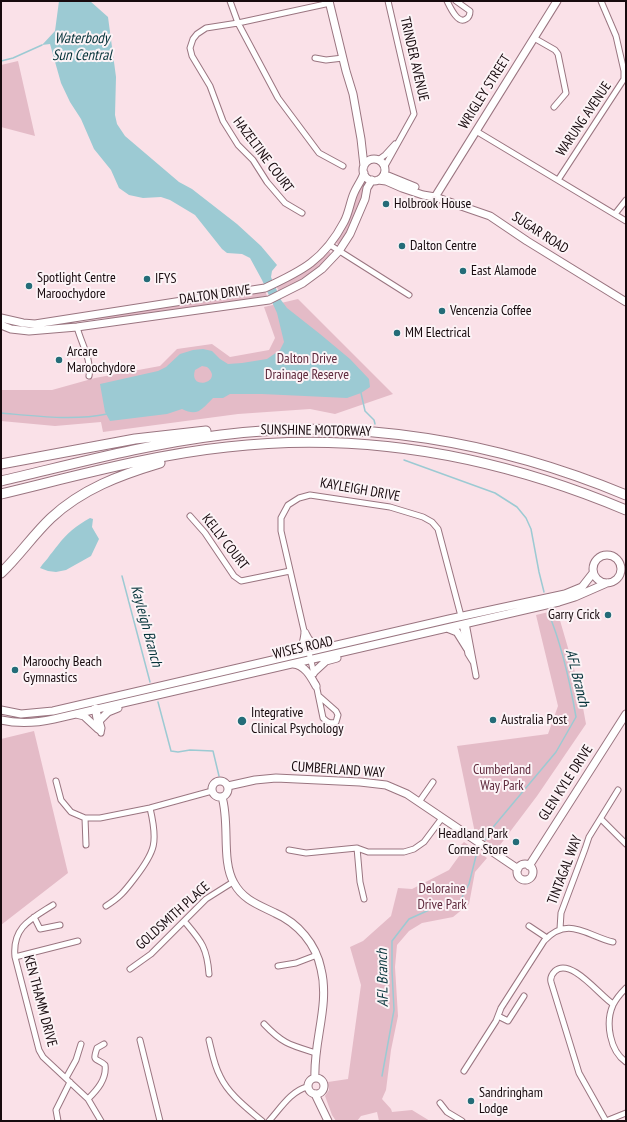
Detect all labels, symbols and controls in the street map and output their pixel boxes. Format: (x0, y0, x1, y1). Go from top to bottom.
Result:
street label: TRINDER AVENUE (396, 15, 432, 103)
water label: Waterbody Sun Central (52, 30, 112, 65)
street label: WRIGLEY STREET (455, 52, 515, 132)
street label: WARUNG AVENUE (553, 78, 615, 160)
street label: HAZELTINE COURT (229, 114, 297, 196)
place label: Holbrook House (394, 196, 471, 212)
marker: Holbrook House (381, 199, 391, 209)
street label: SUGAR ROAD (509, 208, 571, 258)
place label: Dalton Centre (410, 238, 477, 254)
marker: Dalton Centre (397, 241, 407, 251)
place label: East Alamode (471, 263, 537, 279)
marker: East Alamode (458, 266, 468, 276)
place label: Spotlight Centre Maroochydore (37, 270, 116, 302)
place label: IFYS (155, 271, 176, 287)
marker: IFYS (142, 274, 152, 284)
marker: Spotlight Centre Maroochydore (24, 281, 34, 291)
street label: DALTON DRIVE (178, 282, 252, 308)
place label: Vencenzia Coffee (450, 303, 532, 319)
marker: Vencenzia Coffee (437, 306, 447, 316)
place label: MM Electrical (405, 325, 470, 341)
marker: MM Electrical (392, 328, 402, 338)
place label: Arcare Maroochydore (67, 344, 136, 376)
park label: Dalton Drive Drainage Reserve (265, 351, 349, 384)
marker: Arcare Maroochydore (54, 355, 64, 365)
street label: SUNSHINE MOTORWAY (260, 422, 372, 440)
street label: KAYLEIGH DRIVE (319, 475, 401, 505)
street label: KELLY COURT (198, 511, 252, 573)
water label: Kayleigh Branch (126, 583, 166, 669)
place label: Garry Crick (548, 607, 600, 623)
marker: Garry Crick (603, 610, 613, 620)
street label: WISES ROAD (271, 633, 335, 663)
water label: AFL Branch (561, 647, 593, 709)
place label: Maroochy Beach Gymnastics (23, 654, 102, 686)
marker: Maroochy Beach Gymnastics (10, 665, 20, 675)
place label: Integrative Clinical Psychology (251, 705, 343, 738)
place label: Australia Post (501, 712, 567, 728)
marker: Integrative Clinical Psychology (236, 715, 248, 727)
marker: Australia Post (488, 715, 498, 725)
street label: GLEN KYLE DRIVE (535, 742, 597, 824)
street label: CUMBERLAND WAY (291, 758, 385, 782)
park label: Cumberland Way Park (473, 762, 531, 794)
place label: Headland Park Corner Store (438, 826, 508, 858)
street label: TINTAGAL WAY (544, 833, 586, 907)
marker: Headland Park Corner Store (511, 837, 521, 847)
street label: GOLDSMITH PLACE (133, 878, 213, 954)
park label: Deloraine Drive Park (417, 881, 467, 914)
water label: AFL Branch (373, 949, 393, 1007)
street label: KEN THAMM DRIVE (20, 953, 60, 1049)
place label: Sandringham Lodge (479, 1085, 543, 1118)
marker: Sandringham Lodge (466, 1096, 476, 1106)

